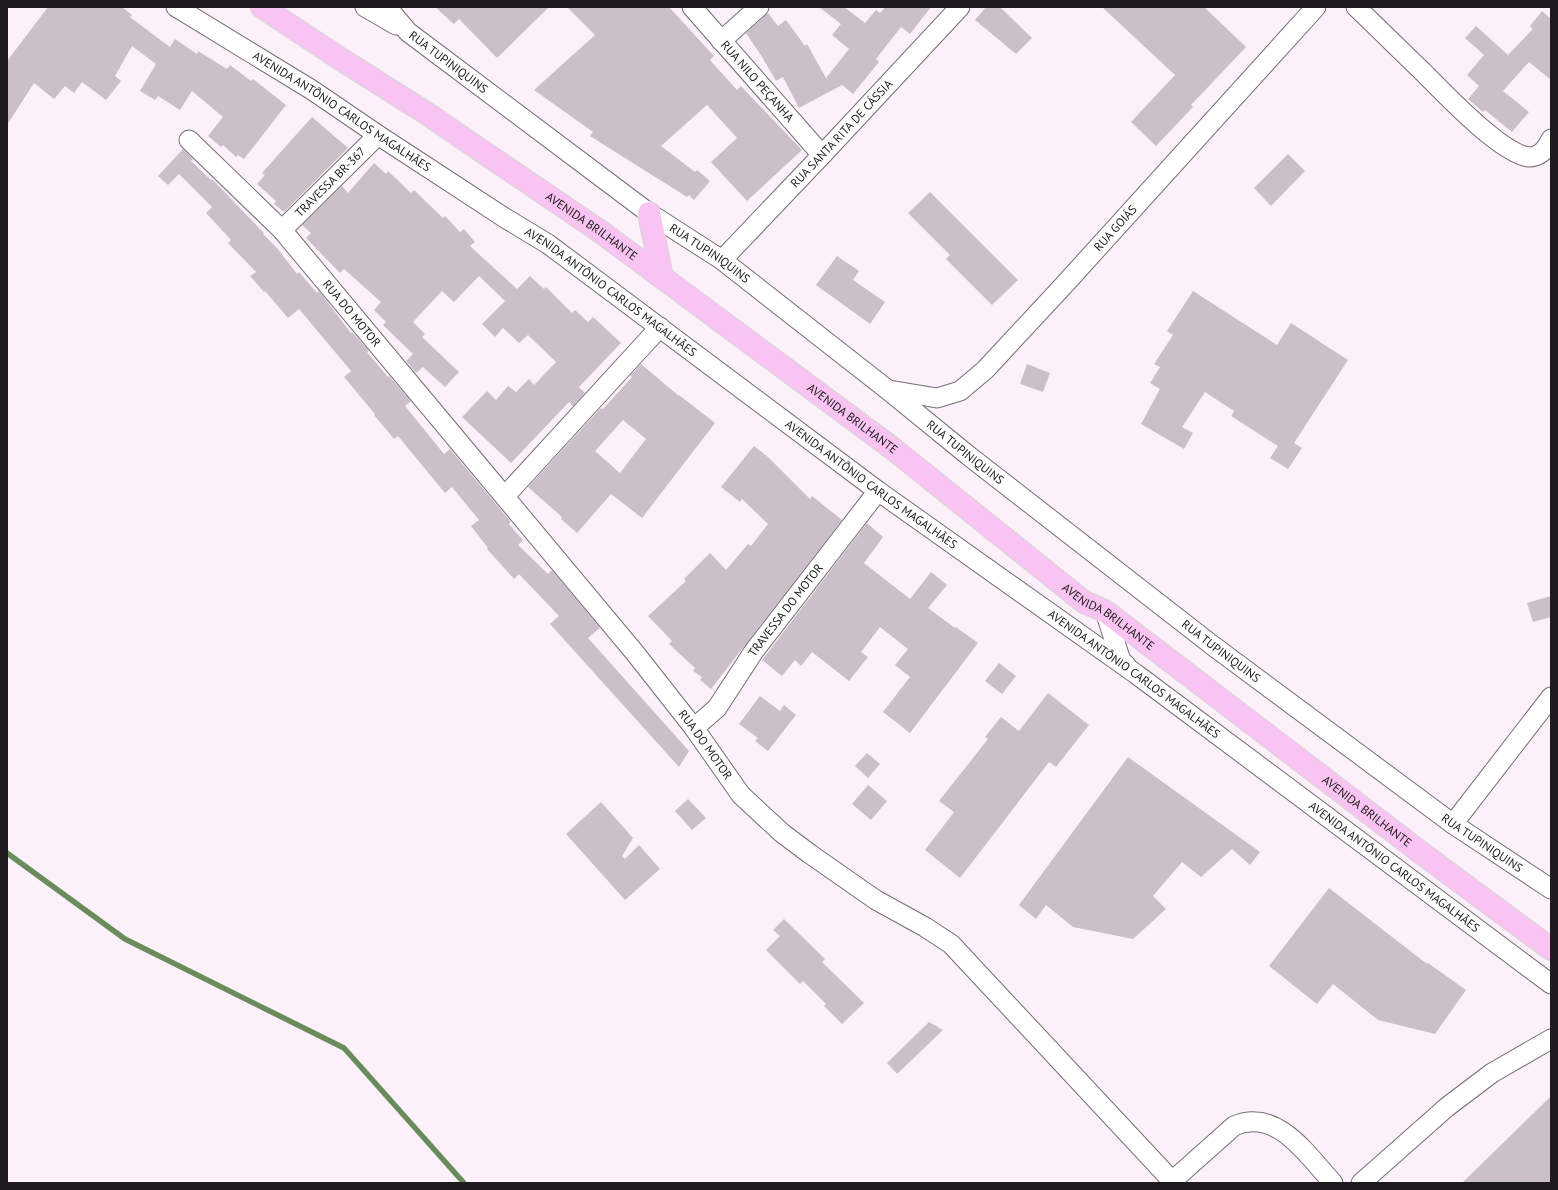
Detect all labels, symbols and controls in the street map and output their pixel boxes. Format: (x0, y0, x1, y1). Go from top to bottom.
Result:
street label: RUA TUPINIQUINS (406, 27, 491, 96)
street label: RUA NILO PEÇANHA (718, 37, 797, 125)
street label: AVENIDA ANTÔNIO CARLOS MAGALHÃES (250, 48, 434, 174)
street label: RUA SANTA RITA DE CÁSSIA (787, 76, 895, 190)
street label: TRAVESSA BR-367 (292, 144, 368, 220)
street label: AVENIDA BRILHANTE (543, 189, 641, 264)
street label: RUA GOIÁS (1090, 202, 1140, 254)
street label: RUA TUPINIQUINS (667, 220, 753, 286)
street label: AVENIDA ANTÔNIO CARLOS MAGALHÃES (522, 224, 700, 360)
street label: RUA DO MOTOR (320, 277, 384, 350)
street label: AVENIDA BRILHANTE (805, 380, 901, 457)
street label: AVENIDA ANTÔNIO CARLOS MAGALHÃES (782, 416, 960, 552)
street label: RUA TUPINIQUINS (924, 417, 1007, 487)
street label: TRAVESSA DO MOTOR (744, 560, 826, 659)
street label: AVENIDA BRILHANTE (1059, 580, 1158, 653)
street label: AVENIDA ANTÔNIO CARLOS MAGALHÃES (1045, 606, 1223, 741)
street label: RUA TUPINIQUINS (1179, 616, 1264, 685)
street label: RUA DO MOTOR (675, 706, 736, 782)
street label: AVENIDA BRILHANTE (1319, 772, 1415, 850)
street label: AVENIDA ANTÔNIO CARLOS MAGALHÃES (1306, 798, 1483, 935)
street label: RUA TUPINIQUINS (1439, 810, 1526, 875)

